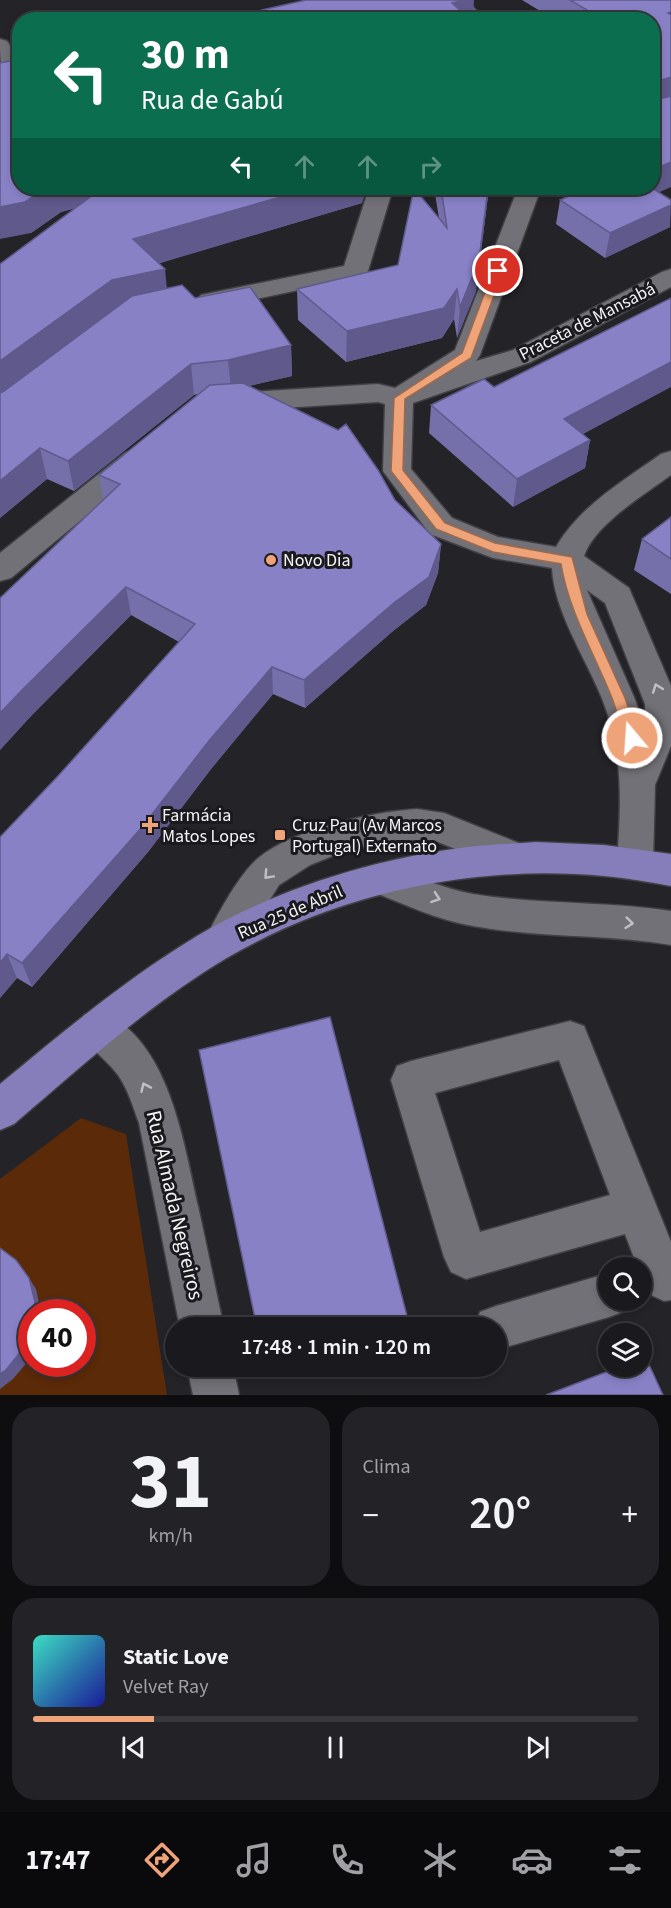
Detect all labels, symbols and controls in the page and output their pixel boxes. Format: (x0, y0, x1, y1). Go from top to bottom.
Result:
text: 30 m (141, 25, 230, 85)
icon: left (42, 36, 120, 114)
text: Rua de Gabú (141, 81, 284, 120)
icon: left (225, 150, 258, 183)
icon: ahead (288, 150, 321, 183)
icon: ahead (351, 150, 384, 183)
icon: right (414, 150, 447, 183)
pin (472, 245, 523, 296)
icon: arrive (481, 254, 514, 287)
street label: Praceta de Mansabá (515, 276, 660, 367)
place label: Novo Dia (283, 548, 351, 573)
marker: Novo Dia (264, 553, 278, 567)
one-way arrow (651, 683, 664, 693)
position arrow (600, 706, 664, 770)
place label: Farmácia Matos Lopes (162, 803, 255, 849)
place label: Cruz Pau (Av Marcos Portugal) Externato (292, 813, 442, 859)
marker: Farmácia Matos Lopes (143, 818, 157, 832)
marker: Cruz Pau (Av Marcos Portugal) Externato (273, 828, 287, 842)
one-way arrow (264, 868, 275, 879)
street label: Rua 25 de Abril (234, 879, 346, 946)
one-way arrow (431, 891, 441, 903)
one-way arrow (624, 916, 633, 928)
one-way arrow (141, 1083, 153, 1094)
street label: Rua Almada Negreiros (139, 1107, 211, 1303)
map controls (598, 1257, 652, 1377)
button: search (598, 1257, 652, 1311)
speed limit sign: 40 (18, 1299, 96, 1377)
button: layers (598, 1323, 652, 1377)
text: 17:48 · 1 min · 120 m (241, 1331, 431, 1363)
text: 31 (130, 1427, 212, 1538)
text: Clima (363, 1453, 411, 1481)
text: 20° (469, 1482, 531, 1546)
text: − (363, 1492, 379, 1539)
text: + (622, 1492, 638, 1539)
text: km/h (149, 1522, 193, 1550)
text: Static Love (123, 1641, 229, 1673)
text: Velvet Ray (123, 1673, 209, 1701)
icon: previous (117, 1731, 150, 1764)
icon: pause (319, 1731, 352, 1764)
icon: next (521, 1731, 554, 1764)
icon: directions (141, 1839, 183, 1881)
icon: music (233, 1839, 275, 1881)
icon: phone (326, 1839, 368, 1881)
icon: climate (419, 1839, 461, 1881)
icon: car (511, 1839, 553, 1881)
icon: filters (604, 1839, 646, 1881)
text: 17:47 (25, 1841, 90, 1880)

